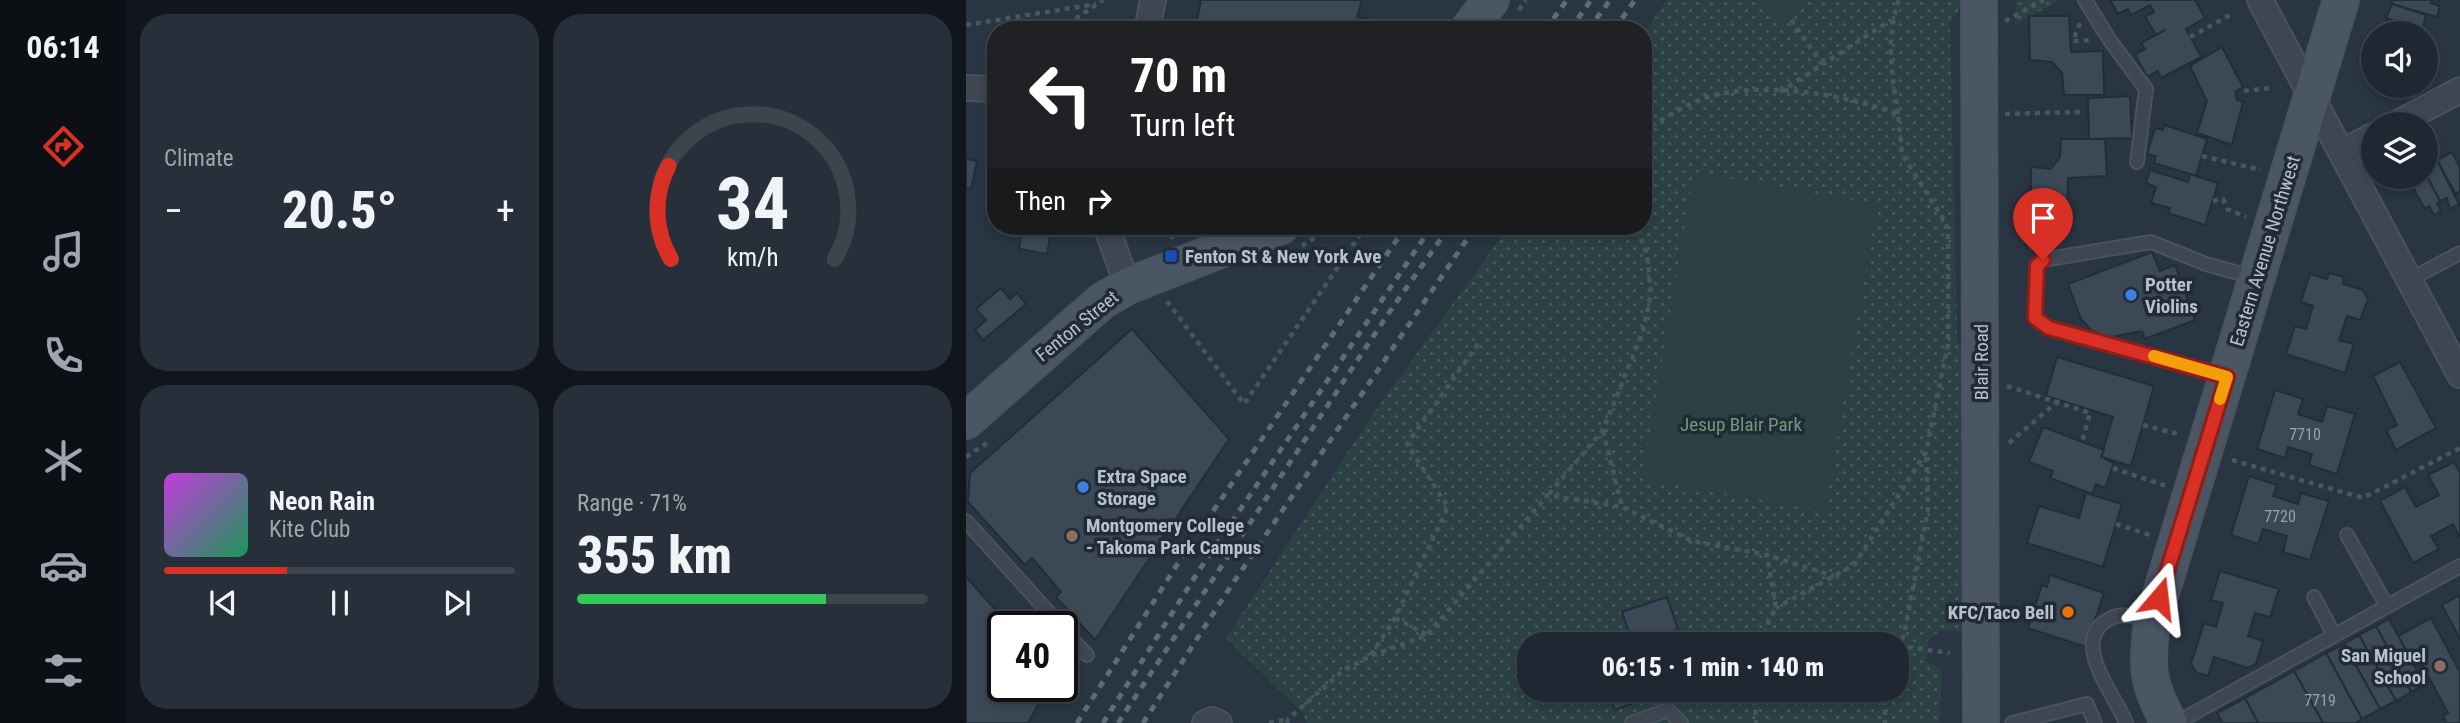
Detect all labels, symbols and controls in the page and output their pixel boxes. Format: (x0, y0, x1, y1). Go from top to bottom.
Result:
map controls (2361, 21, 2438, 189)
button: sound (2361, 21, 2438, 98)
text: 06:14 (26, 28, 100, 66)
text: 70 m (1130, 47, 1227, 104)
icon: left (1015, 49, 1106, 140)
text: Turn left (1130, 106, 1235, 144)
button: layers (2361, 112, 2438, 189)
icon: directions (39, 122, 88, 171)
text: Climate (164, 145, 234, 172)
street label: Eastern Avenue Northwest (2225, 153, 2305, 349)
text: 34 (716, 161, 789, 247)
text: 20.5° (282, 180, 397, 241)
icon: right (1080, 182, 1118, 220)
text: Then (1015, 186, 1066, 216)
pin (2013, 188, 2073, 260)
text: − (164, 189, 183, 233)
text: + (496, 189, 515, 233)
icon: arrive (2024, 199, 2062, 237)
icon: music (39, 227, 88, 276)
text: km/h (727, 242, 778, 271)
place label: Fenton St & New York Ave (1185, 245, 1381, 268)
marker: Fenton St & New York Ave (1163, 248, 1179, 264)
place label: Potter Violins (2145, 273, 2198, 318)
street label: Fenton Street (1031, 286, 1123, 366)
marker: Potter Violins (2123, 287, 2139, 303)
street label: Blair Road (1970, 324, 1993, 400)
icon: phone (39, 331, 88, 380)
park label: Jesup Blair Park (1680, 413, 1802, 436)
house number: 7710 (2289, 425, 2321, 444)
icon: climate (39, 436, 88, 485)
place label: Extra Space Storage (1097, 465, 1187, 510)
marker: Extra Space Storage (1075, 479, 1091, 495)
text: Neon Rain (269, 486, 375, 516)
text: Range · 71% (577, 490, 687, 517)
house number: 7720 (2264, 507, 2296, 526)
place label: Montgomery College - Takoma Park Campus (1086, 514, 1261, 559)
text: Kite Club (269, 516, 350, 543)
text: 355 km (577, 525, 732, 586)
marker: Montgomery College - Takoma Park Campus (1064, 528, 1080, 544)
icon: car (39, 541, 88, 590)
position arrow (2122, 561, 2196, 635)
icon: previous (204, 584, 242, 622)
icon: pause (321, 584, 359, 622)
icon: next (438, 584, 476, 622)
place label: KFC/Taco Bell (1948, 601, 2054, 624)
marker: KFC/Taco Bell (2060, 604, 2076, 620)
speed limit sign: 40 (987, 611, 1078, 702)
place label: San Miguel School (2341, 644, 2426, 689)
icon: filters (39, 646, 88, 695)
text: 06:15 · 1 min · 140 m (1602, 652, 1824, 682)
marker: San Miguel School (2432, 658, 2448, 674)
house number: 7719 (2304, 691, 2336, 710)

